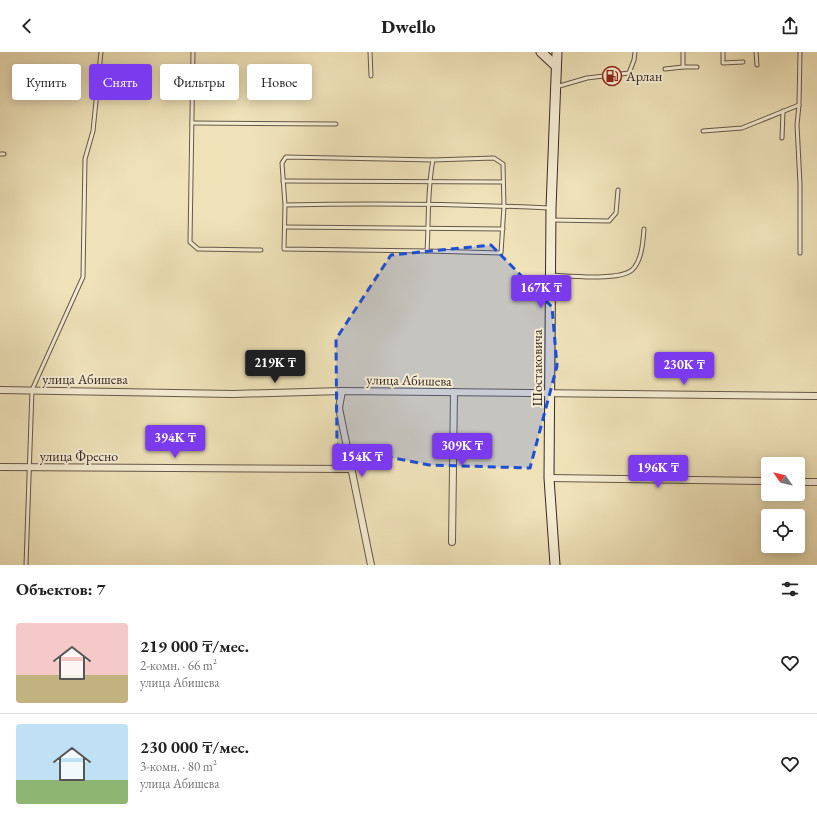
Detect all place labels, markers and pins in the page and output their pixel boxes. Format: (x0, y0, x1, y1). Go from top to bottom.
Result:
fuel station icon: Арлан (601, 65, 623, 87)
place label: Арлан (625, 67, 662, 85)
pin: 167K ₸ (508, 275, 574, 309)
pin: 219K ₸ (242, 350, 308, 384)
pin: 230K ₸ (651, 352, 717, 386)
pin: 394K ₸ (142, 425, 208, 459)
pin: 309K ₸ (429, 433, 495, 467)
pin: 154K ₸ (329, 444, 395, 478)
pin: 196K ₸ (625, 455, 691, 489)

